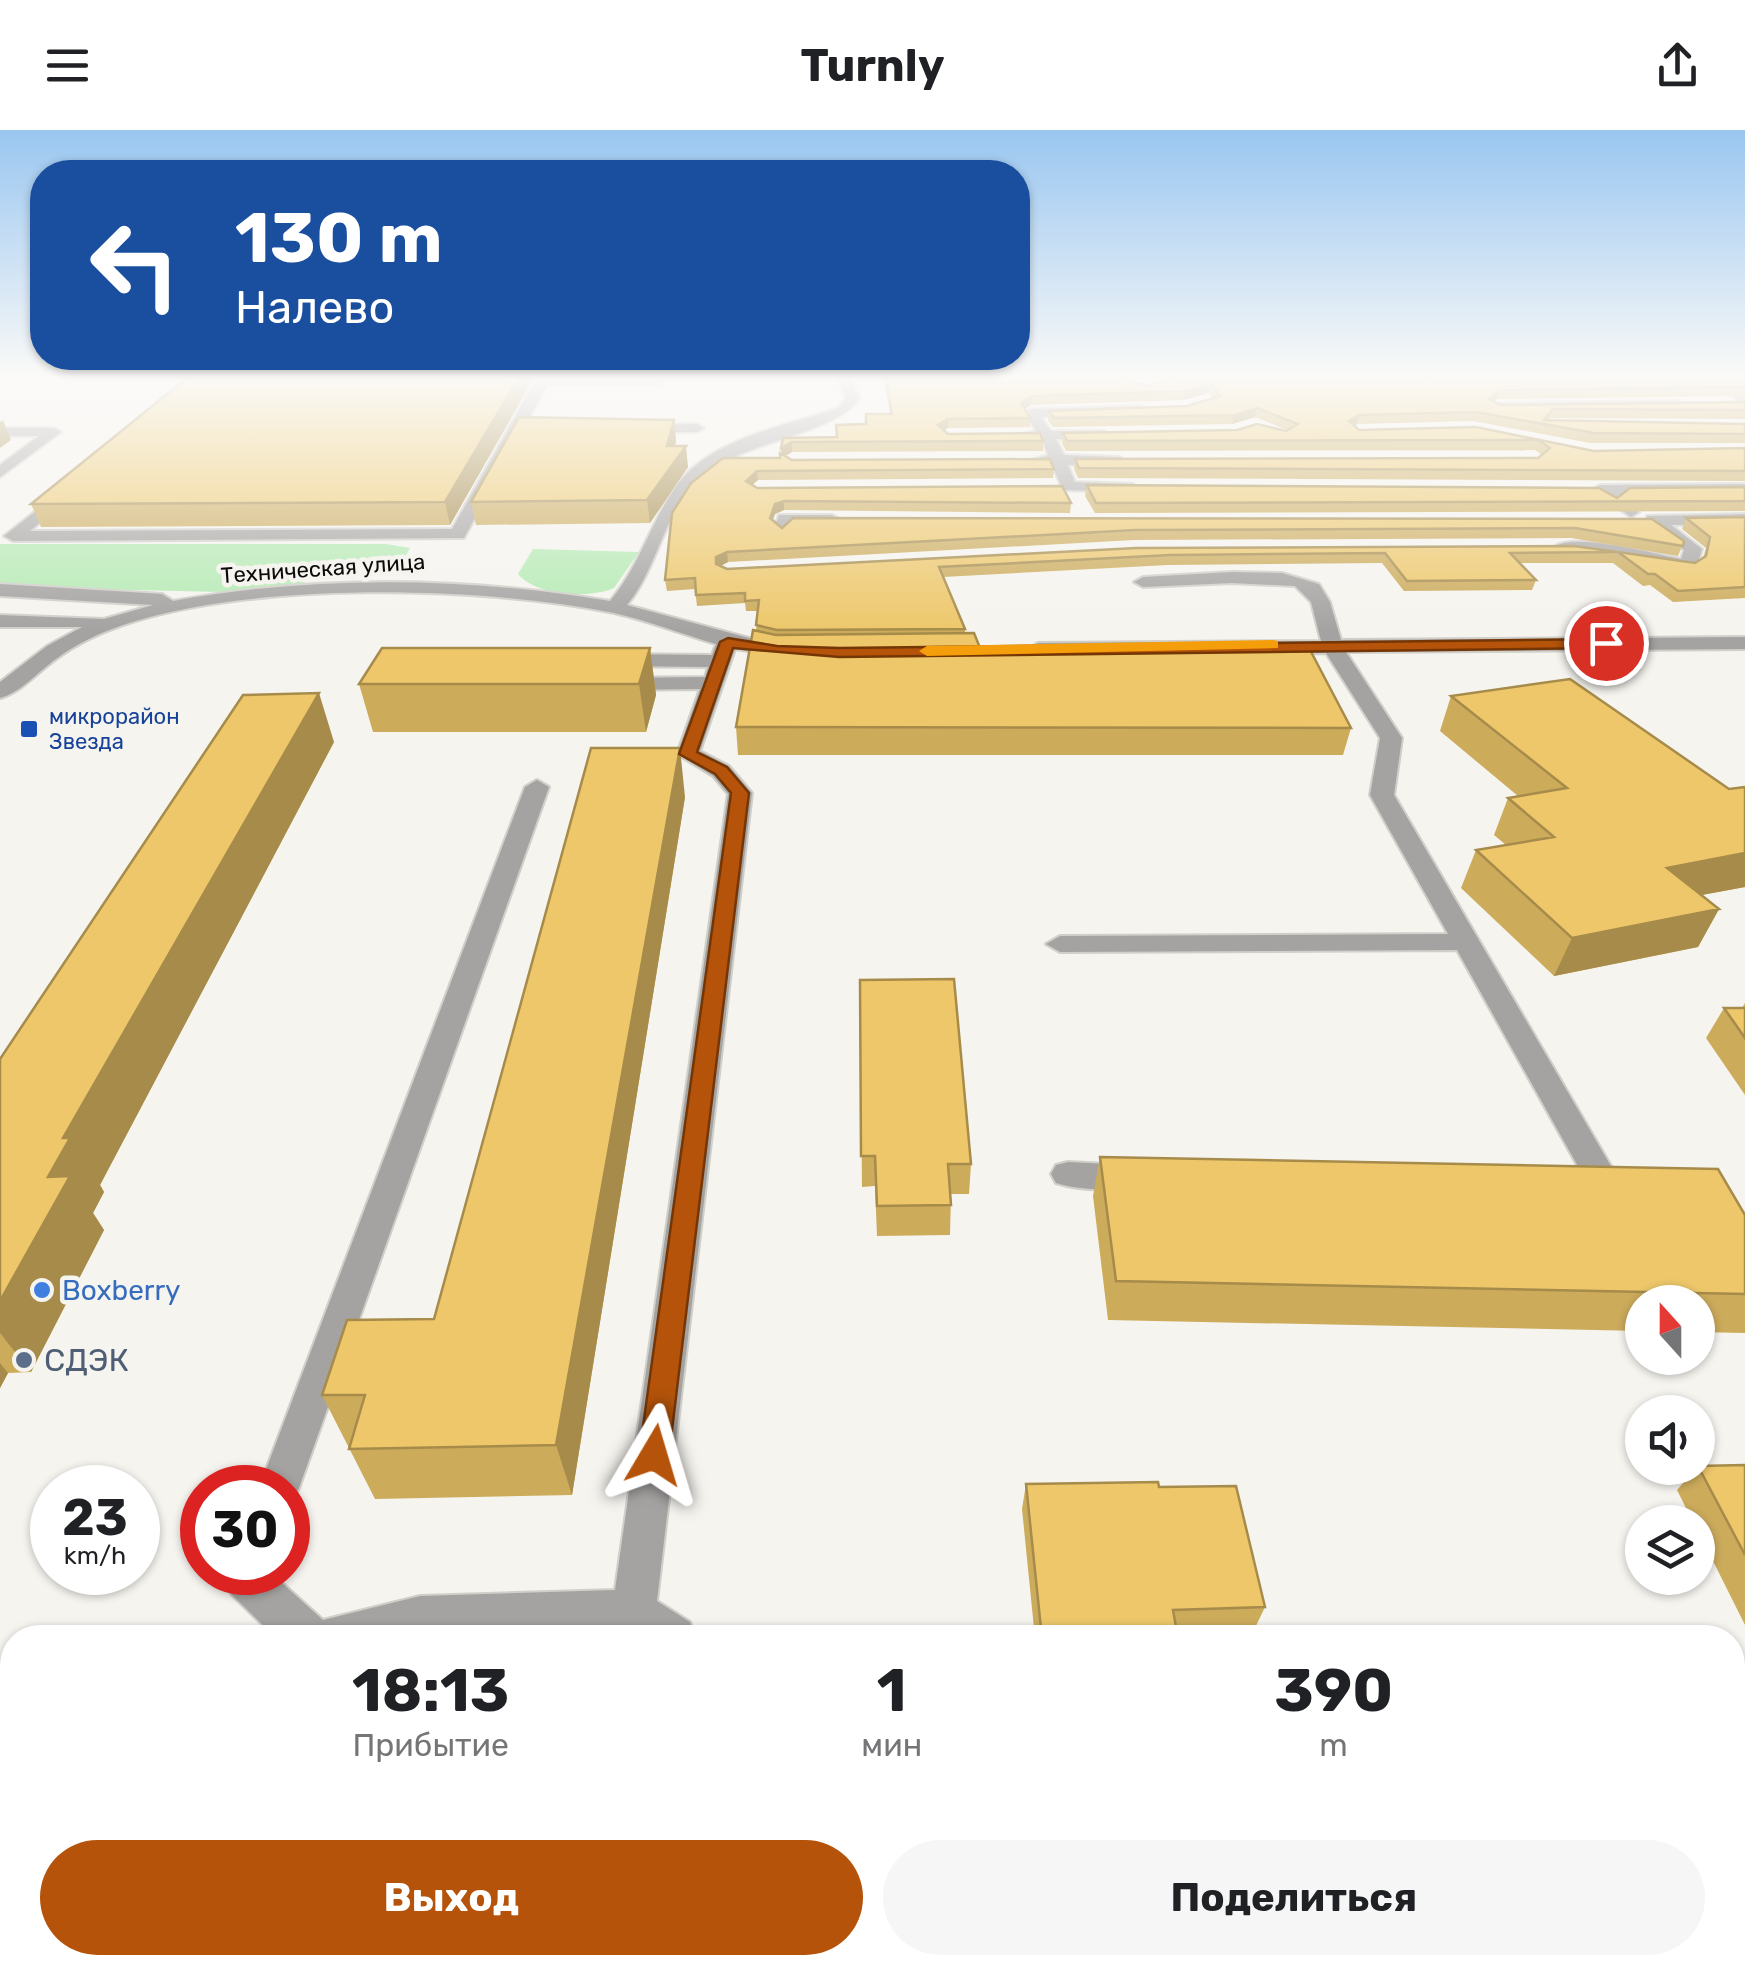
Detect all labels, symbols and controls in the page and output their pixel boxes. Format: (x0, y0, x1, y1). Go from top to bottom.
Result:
icon: menu (40, 38, 95, 93)
icon: share (1650, 38, 1705, 93)
text: Turnly (800, 39, 945, 92)
text: 130 m (235, 197, 443, 280)
icon: left (70, 200, 200, 330)
text: Налево (235, 281, 394, 334)
street label: Техническая улица (220, 548, 426, 589)
pin (1564, 601, 1649, 686)
icon: arrive (1579, 616, 1634, 671)
place label: микрорайон Звезда (49, 703, 180, 755)
marker: микрорайон Звезда (18, 718, 40, 740)
place label: Boxberry (62, 1274, 181, 1307)
marker: Boxberry (31, 1279, 53, 1301)
north arrow (1625, 1285, 1715, 1375)
map controls (1625, 1285, 1715, 1595)
place label: СДЭК (44, 1341, 129, 1379)
marker: СДЭК (13, 1349, 35, 1371)
button: sound (1625, 1395, 1715, 1485)
position arrow (602, 1403, 706, 1507)
speed limit sign: 30 (180, 1465, 310, 1595)
text: 23 (62, 1488, 128, 1548)
button: layers (1625, 1505, 1715, 1595)
text: km/h (64, 1541, 126, 1570)
text: 18:13 (352, 1655, 509, 1726)
text: 1 (877, 1655, 907, 1726)
text: 390 (1274, 1655, 1393, 1726)
text: Прибытие (352, 1726, 509, 1764)
text: мин (861, 1726, 922, 1764)
text: m (1319, 1726, 1348, 1764)
button: Выход (40, 1840, 863, 1955)
button: Поделиться (883, 1840, 1705, 1955)

